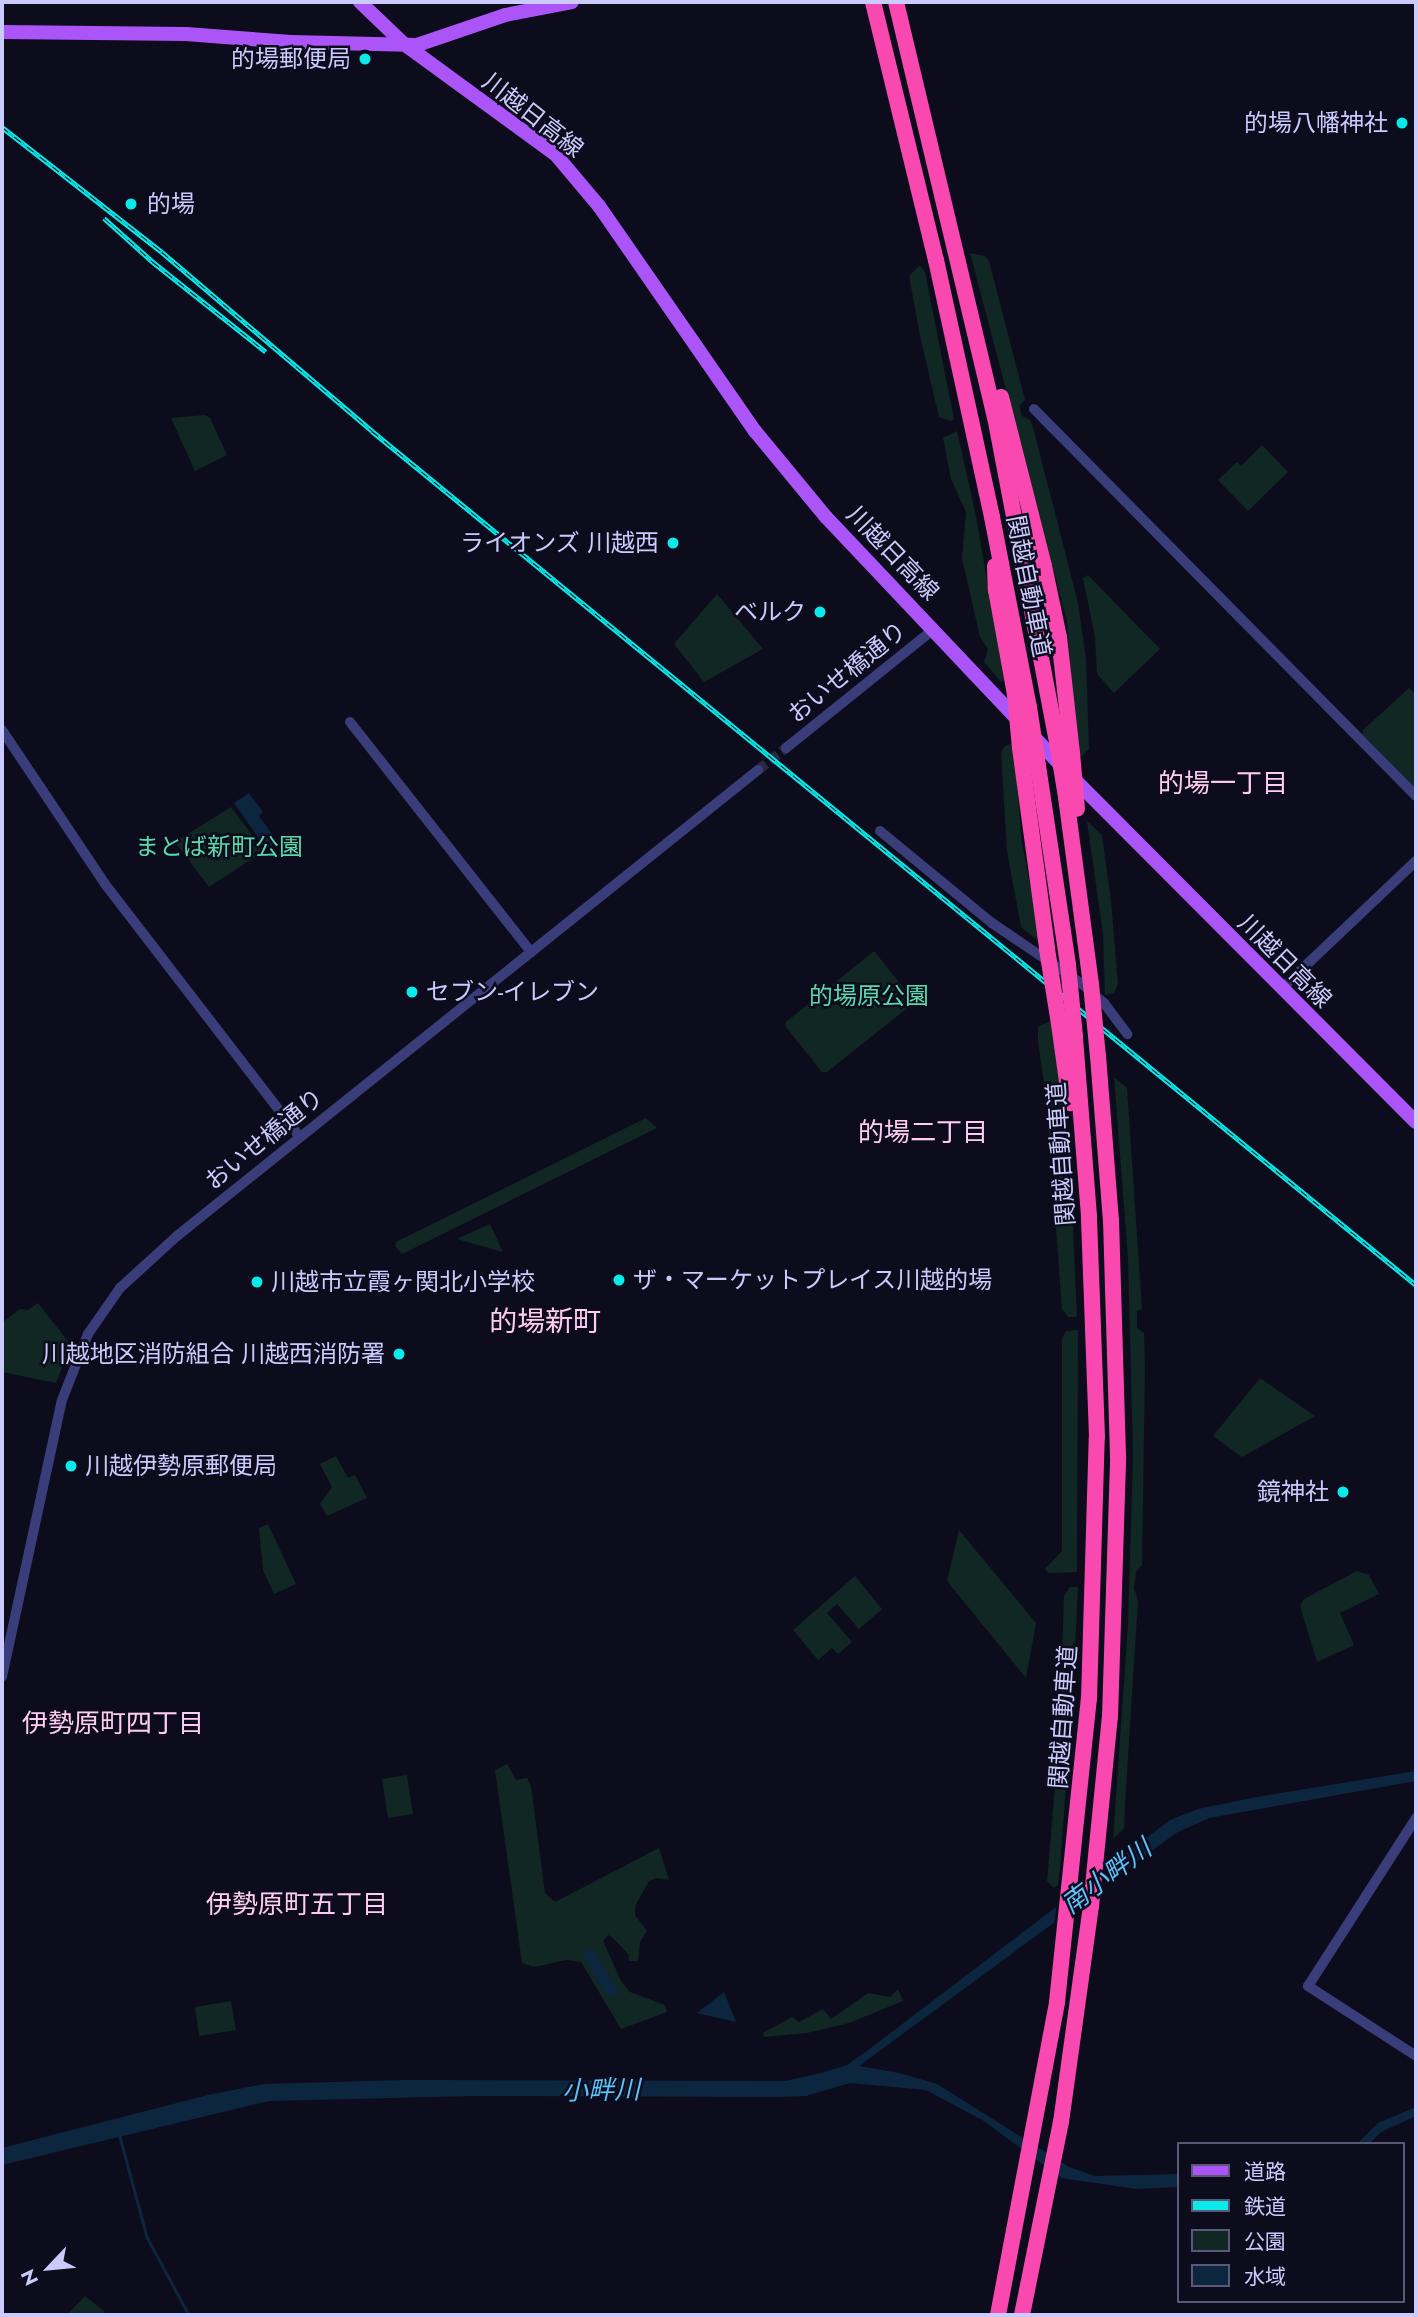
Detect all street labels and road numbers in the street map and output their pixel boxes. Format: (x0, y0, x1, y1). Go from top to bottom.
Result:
street label: 川越日高線 (477, 67, 589, 163)
street label: 川越日高線 (841, 500, 945, 606)
street label: 関越自動車道 (1001, 513, 1057, 659)
street label: おいせ橋通り (782, 615, 912, 729)
street label: 川越日高線 (1232, 908, 1338, 1014)
street label: 関越自動車道 (1042, 1081, 1080, 1227)
street label: おいせ橋通り (199, 1082, 329, 1196)
street label: 関越自動車道 (1044, 1644, 1082, 1790)

